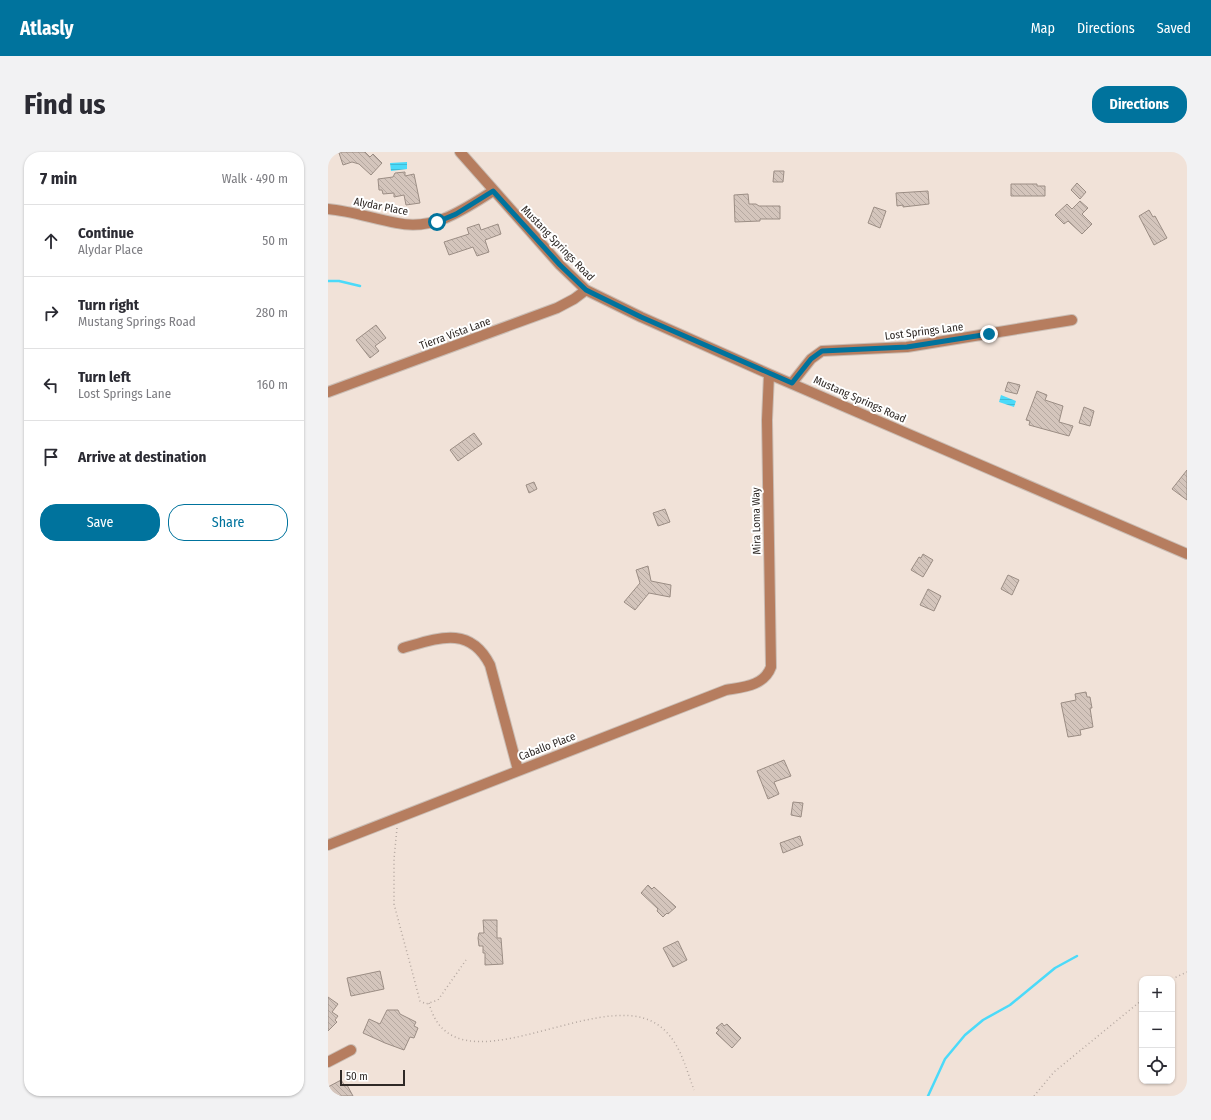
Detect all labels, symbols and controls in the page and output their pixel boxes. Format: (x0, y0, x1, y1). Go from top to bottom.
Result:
text: Atlasly (20, 17, 74, 40)
text: Map (1031, 20, 1055, 37)
text: Directions (1077, 20, 1135, 37)
text: Saved (1157, 20, 1191, 37)
button: Directions (1092, 86, 1187, 123)
text: Find us (24, 88, 106, 121)
text: 7 min (40, 168, 77, 189)
text: Walk · 490 m (222, 171, 288, 186)
street label: Alydar Place (353, 195, 409, 218)
street label: Mustang Springs Road (518, 203, 597, 284)
route start (428, 213, 446, 231)
text: Continue (78, 224, 134, 242)
icon: ahead (40, 230, 62, 252)
text: 50 m (262, 233, 288, 248)
text: Alydar Place (78, 242, 143, 257)
text: Turn right (78, 296, 139, 314)
icon: right (40, 302, 62, 324)
text: 280 m (256, 305, 288, 320)
text: Mustang Springs Road (78, 314, 196, 329)
street label: Tierra Vista Lane (418, 315, 492, 352)
street label: Lost Springs Lane (884, 320, 964, 343)
route end (980, 325, 998, 343)
text: Turn left (78, 368, 131, 386)
street label: Mustang Springs Road (812, 373, 908, 426)
icon: left (40, 374, 62, 396)
text: 160 m (257, 377, 288, 392)
text: Lost Springs Lane (78, 386, 171, 401)
icon: arrive (40, 446, 62, 468)
text: Arrive at destination (78, 448, 206, 466)
street label: Mira Loma Way (749, 487, 764, 555)
button: Save (40, 504, 160, 541)
button: Share (168, 504, 288, 541)
street label: Caballo Place (517, 730, 577, 763)
map controls (1139, 976, 1175, 1084)
button: + (1139, 976, 1175, 1012)
button: − (1139, 1012, 1175, 1048)
button: locate (1139, 1048, 1175, 1084)
scale bar (340, 1068, 405, 1087)
text: 50 m (346, 1070, 368, 1083)

